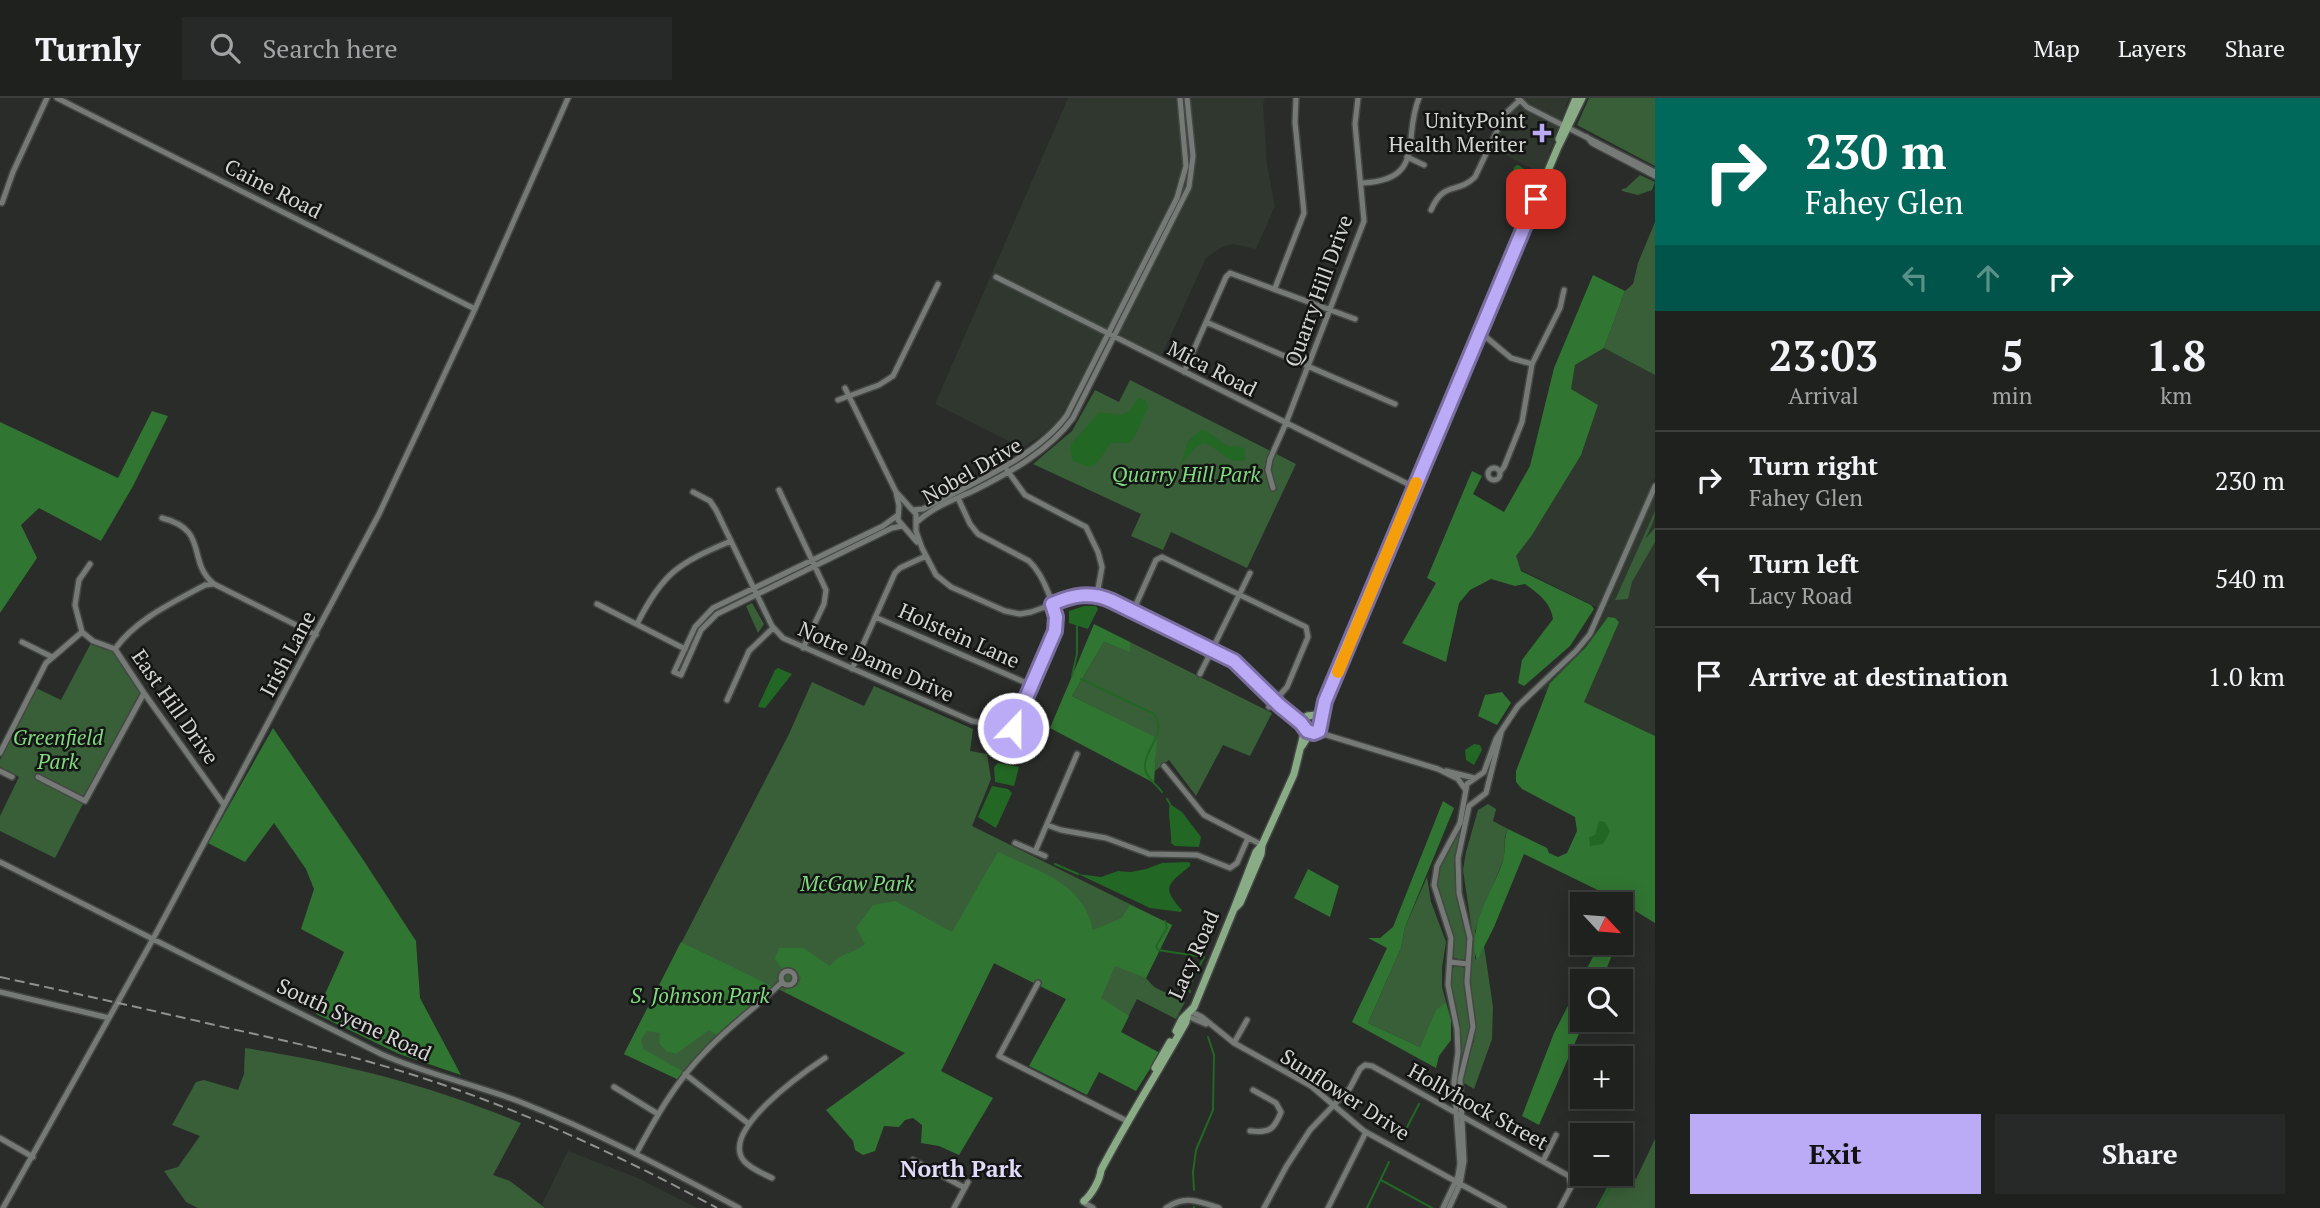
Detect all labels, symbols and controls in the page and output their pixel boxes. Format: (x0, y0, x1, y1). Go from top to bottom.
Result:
search box (182, 17, 672, 80)
text: Turnly (35, 27, 140, 70)
icon: search (206, 29, 244, 67)
text: Search here (262, 31, 398, 65)
text: Map (2033, 32, 2080, 64)
text: Layers (2118, 32, 2187, 64)
text: Share (2225, 32, 2285, 64)
place label: UnityPoint Health Meriter (1388, 106, 1526, 158)
text: 230 m (1805, 118, 1947, 183)
marker: UnityPoint Health Meriter (1532, 123, 1552, 143)
icon: right (1690, 126, 1781, 217)
street label: Caine Road (220, 152, 327, 225)
pin (1506, 169, 1566, 229)
icon: arrive (1517, 180, 1555, 218)
text: Fahey Glen (1805, 181, 1964, 223)
street label: Quarry Hill Drive (1278, 211, 1359, 371)
icon: left (1896, 259, 1934, 297)
icon: ahead (1969, 259, 2007, 297)
icon: right (2042, 259, 2080, 297)
text: 23:03 (1769, 327, 1878, 383)
text: 5 (2000, 327, 2024, 383)
text: 1.8 (2146, 327, 2206, 383)
street label: Mica Road (1163, 334, 1262, 403)
text: Arrival (1788, 380, 1859, 411)
text: min (1992, 380, 2032, 411)
text: km (2160, 380, 2192, 411)
street label: Nobel Drive (917, 430, 1026, 510)
text: Turn right (1749, 448, 1878, 482)
park label: Quarry Hill Park (1112, 460, 1261, 488)
icon: right (1690, 461, 1728, 499)
text: 230 m (2215, 463, 2285, 497)
text: Fahey Glen (1749, 482, 1863, 513)
text: Turn left (1749, 546, 1859, 580)
icon: left (1690, 559, 1728, 597)
text: 540 m (2215, 561, 2285, 595)
text: Lacy Road (1749, 580, 1852, 611)
street label: Holstein Lane (894, 596, 1024, 674)
street label: Irish Lane (253, 606, 321, 701)
street label: Notre Dame Drive (794, 614, 959, 708)
street label: East Hill Drive (126, 643, 226, 769)
icon: arrive (1690, 657, 1728, 695)
text: Arrive at destination (1749, 659, 2008, 693)
text: 1.0 km (2208, 659, 2285, 693)
position arrow (976, 691, 1050, 765)
park label: Greenfield Park (13, 723, 104, 775)
park label: McGaw Park (799, 869, 915, 897)
north arrow (1570, 892, 1633, 956)
map controls (1570, 892, 1633, 1186)
street label: Lacy Road (1161, 905, 1225, 1003)
button: search (1570, 969, 1633, 1032)
street label: South Syene Road (273, 971, 436, 1067)
park label: S. Johnson Park (630, 981, 771, 1009)
street label: Sunflower Drive (1275, 1042, 1416, 1146)
button: + (1570, 1046, 1633, 1109)
street label: Hollyhock Street (1404, 1056, 1554, 1156)
button: Exit (1690, 1114, 1981, 1194)
button: Share (1995, 1114, 2285, 1194)
button: − (1570, 1123, 1633, 1186)
district label: North Park (900, 1153, 1023, 1184)

